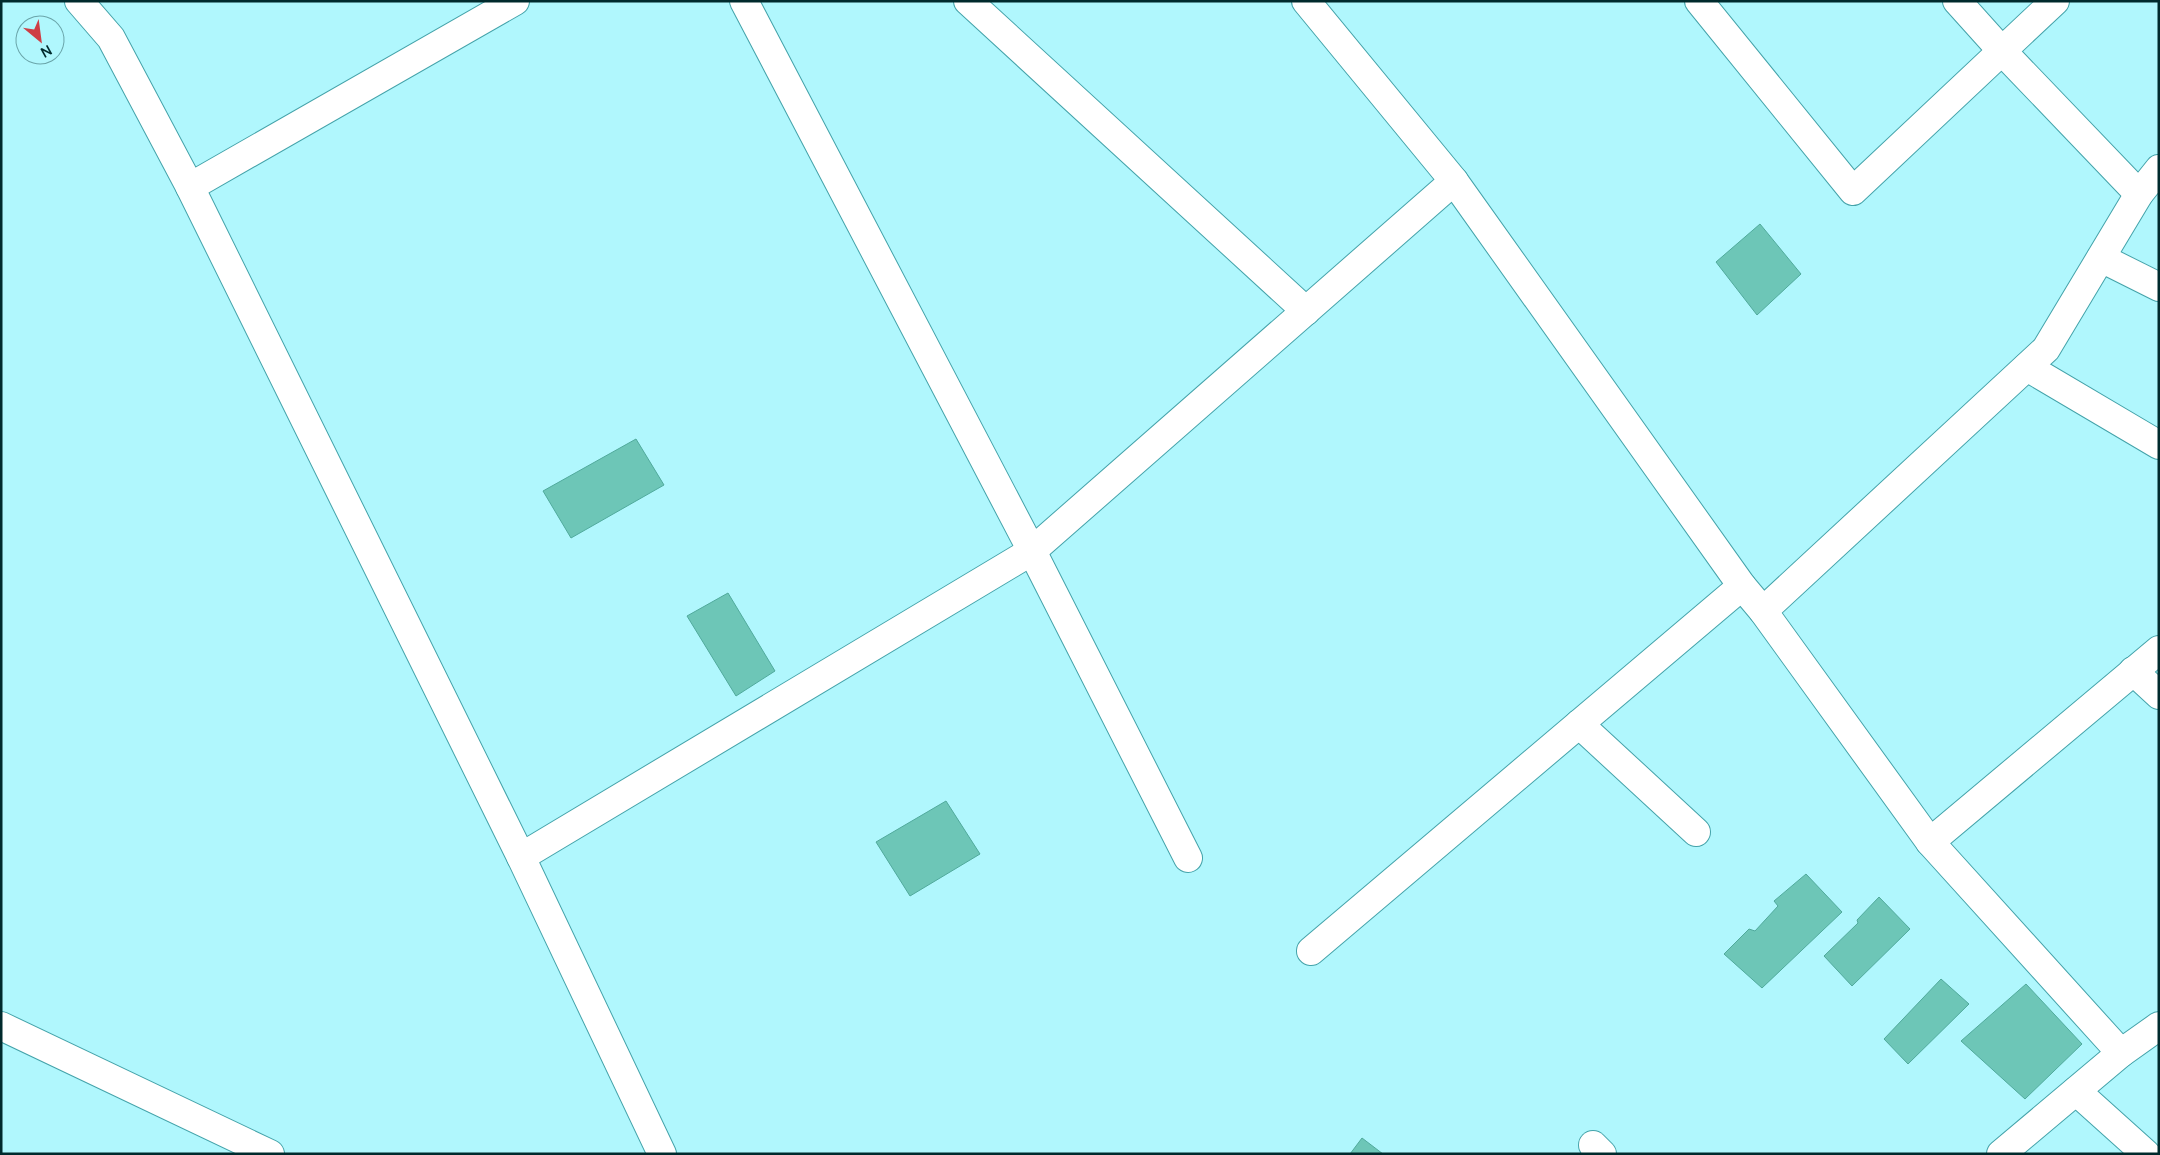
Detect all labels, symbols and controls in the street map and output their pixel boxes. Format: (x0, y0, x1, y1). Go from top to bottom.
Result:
north arrow (15, 15, 65, 65)
text: N (38, 41, 56, 63)

